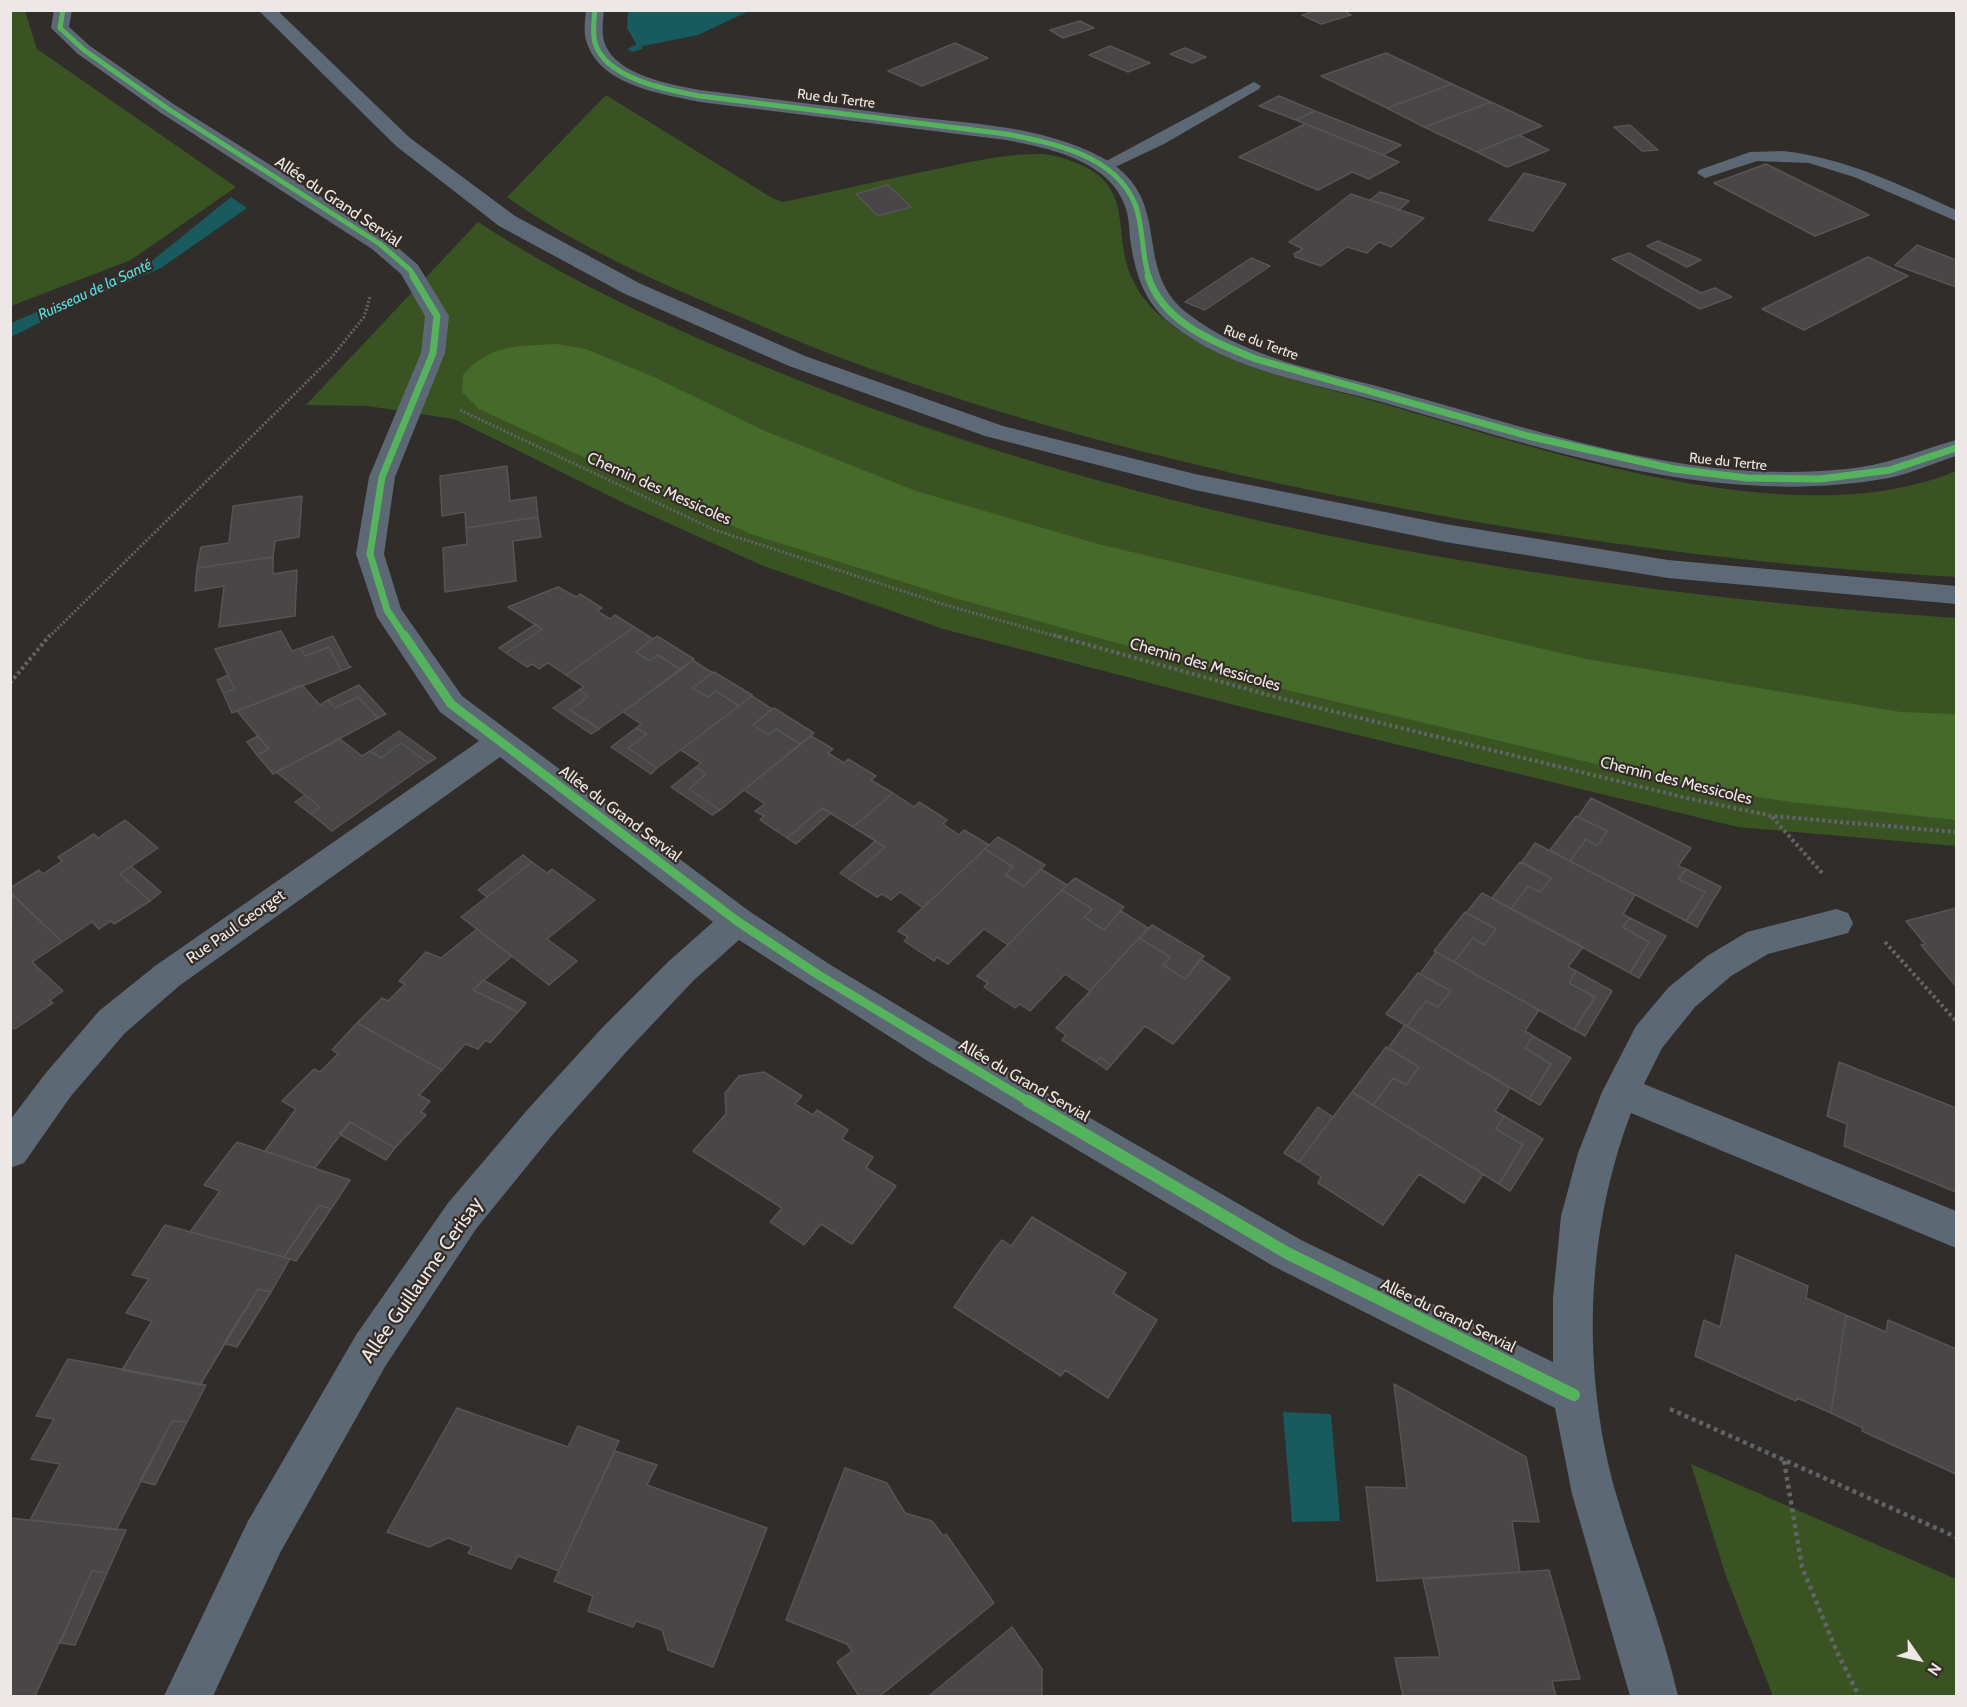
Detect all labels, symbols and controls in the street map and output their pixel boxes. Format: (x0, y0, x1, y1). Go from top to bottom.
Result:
street label: Rue du Tertre (796, 86, 876, 112)
street label: Allée du Grand Servial (271, 153, 405, 251)
water label: Ruisseau de la Santé (35, 256, 155, 324)
street label: Rue du Tertre (1221, 322, 1301, 364)
street label: Chemin des Messicoles (584, 448, 734, 530)
street label: Rue du Tertre (1688, 450, 1768, 474)
street label: Chemin des Messicoles (1127, 634, 1283, 696)
street label: Chemin des Messicoles (1598, 753, 1754, 809)
street label: Allée du Grand Servial (555, 762, 685, 866)
street label: Rue Paul Georget (183, 886, 289, 968)
street label: Allée du Grand Servial (955, 1036, 1093, 1126)
street label: Allée Guillaume Cerisay (356, 1193, 488, 1367)
street label: Allée du Grand Servial (1377, 1275, 1519, 1357)
north arrow (1889, 1629, 1949, 1689)
text: N (1923, 1659, 1945, 1679)

